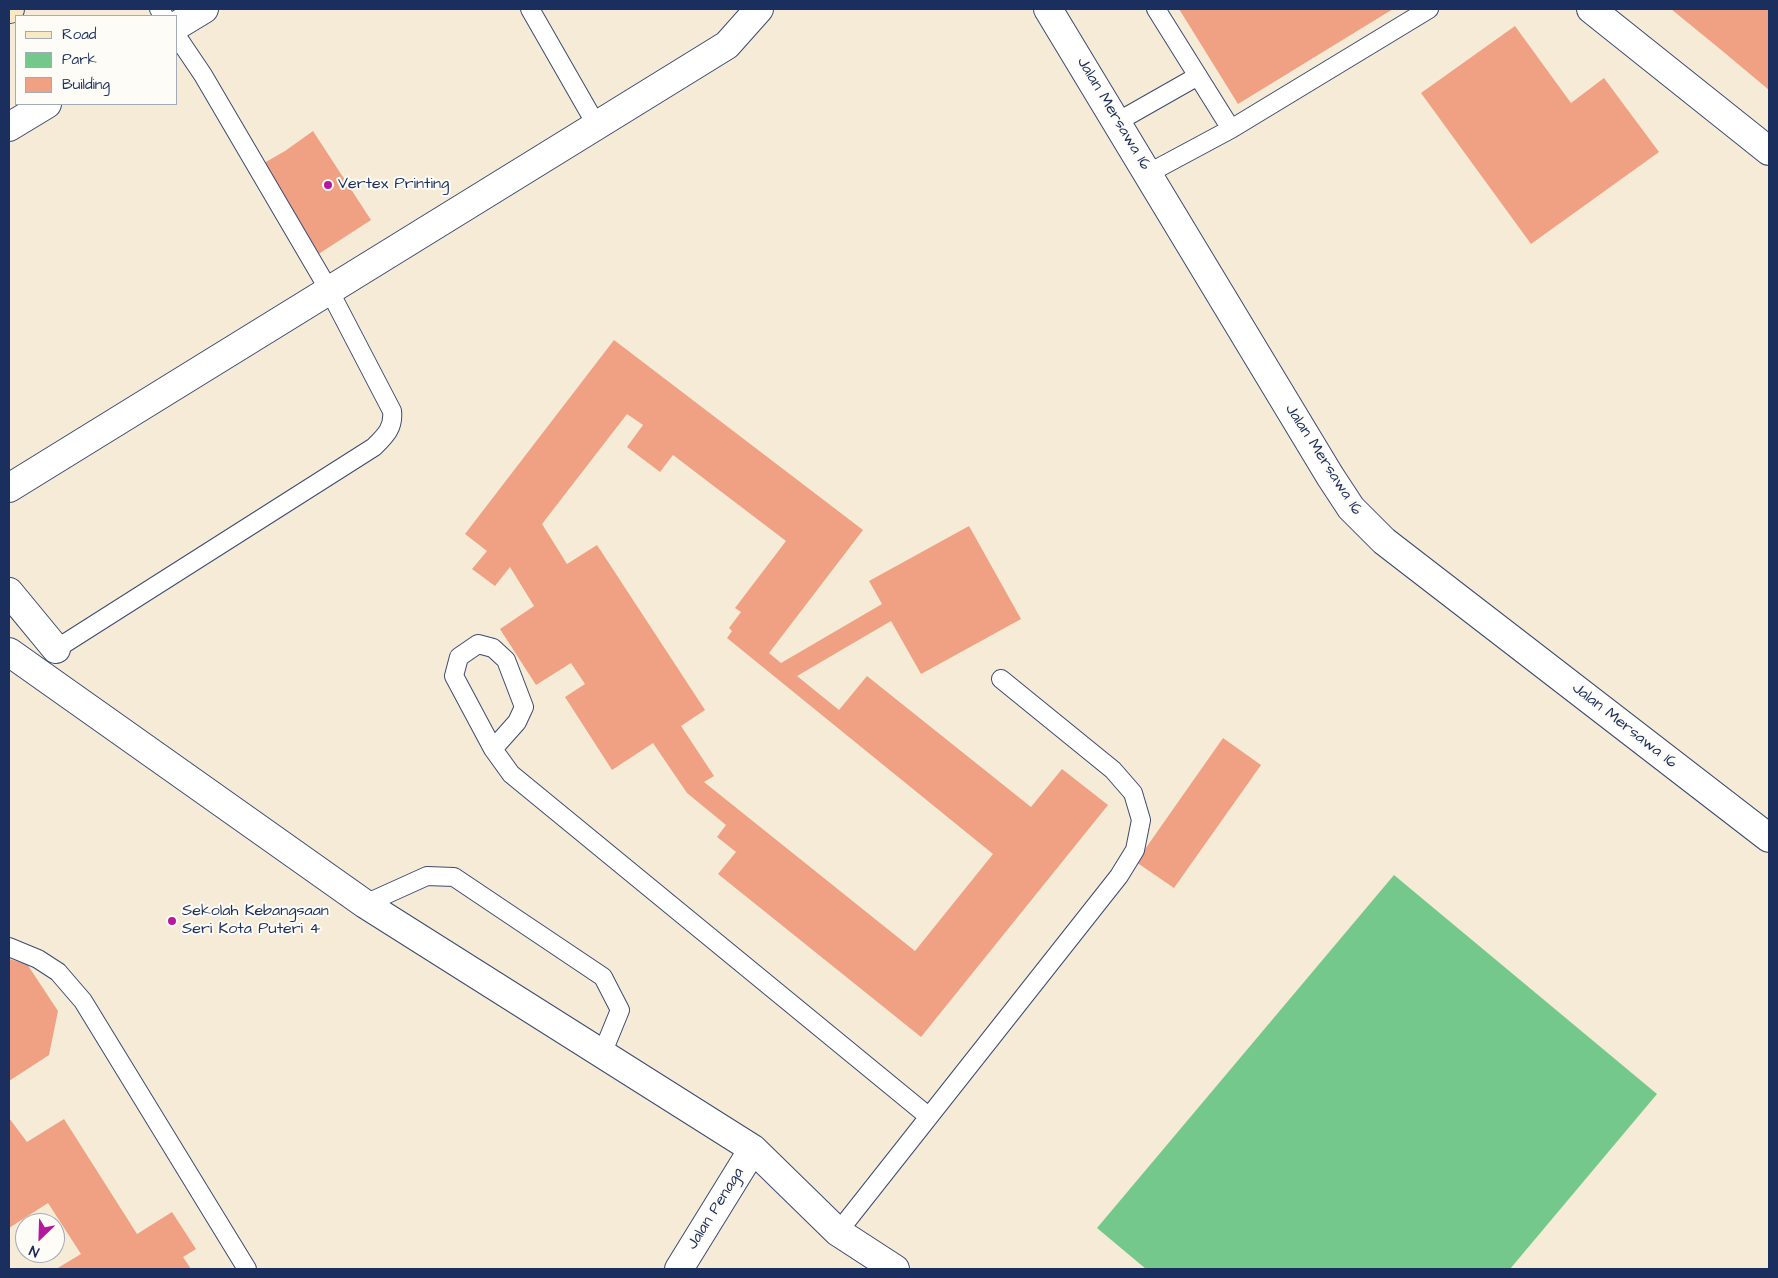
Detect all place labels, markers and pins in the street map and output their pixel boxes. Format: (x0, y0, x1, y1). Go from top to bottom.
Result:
place label: Vertex Printing (338, 175, 449, 195)
marker: Vertex Printing (322, 179, 334, 191)
place label: Sekolah Kebangsaan Seri Kota Puteri 4 (182, 902, 329, 940)
marker: Sekolah Kebangsaan Seri Kota Puteri 4 (166, 915, 178, 927)

